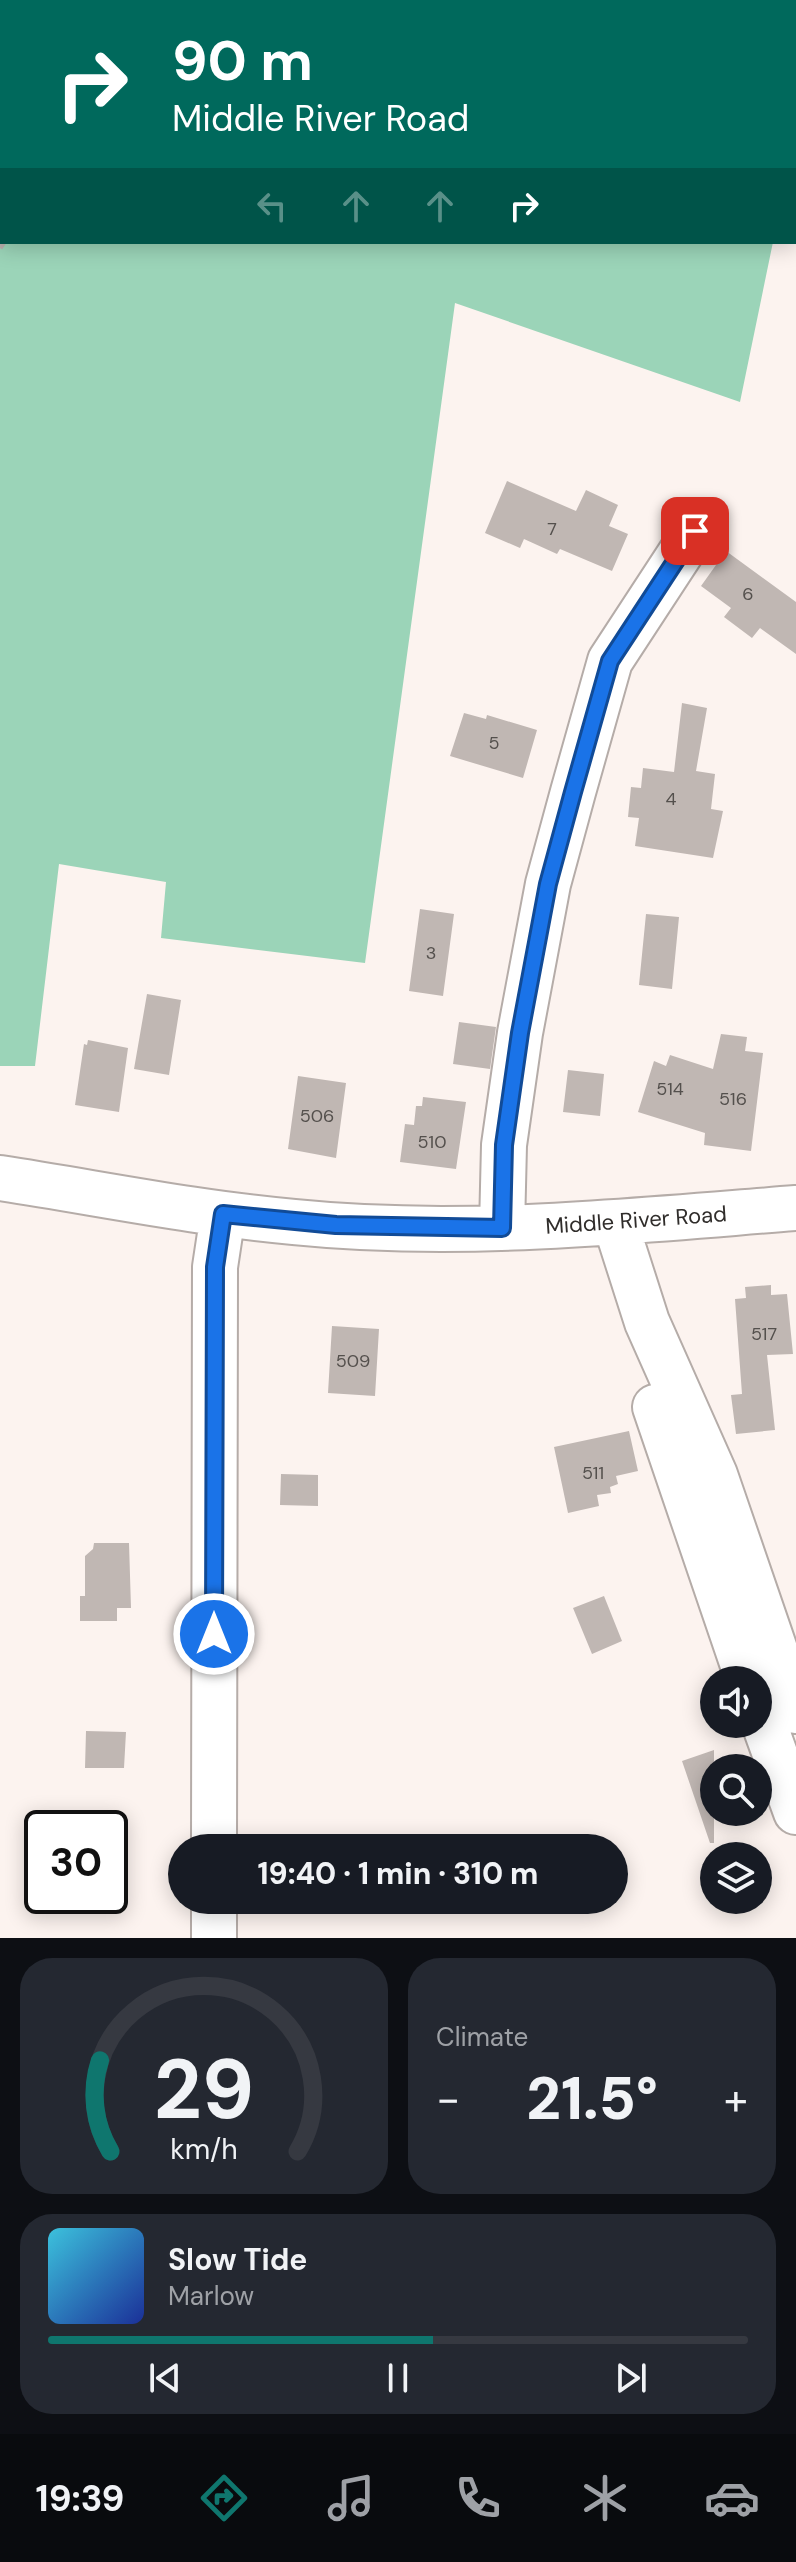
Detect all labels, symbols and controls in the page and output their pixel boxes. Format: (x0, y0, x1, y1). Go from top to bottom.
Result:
text: 90 m (172, 24, 313, 97)
icon: right (40, 32, 144, 136)
text: Middle River Road (172, 95, 469, 142)
icon: left (250, 184, 294, 228)
icon: ahead (334, 184, 378, 228)
icon: ahead (418, 184, 462, 228)
icon: right (502, 184, 546, 228)
pin (661, 497, 729, 565)
icon: arrive (673, 509, 717, 553)
house number: 7 (547, 517, 557, 541)
house number: 6 (742, 582, 754, 606)
house number: 5 (489, 731, 499, 755)
house number: 4 (666, 787, 677, 811)
house number: 3 (426, 941, 436, 965)
house number: 514 (656, 1077, 684, 1101)
house number: 516 (719, 1087, 747, 1111)
house number: 506 (300, 1104, 334, 1128)
house number: 510 (418, 1130, 446, 1154)
street label: Middle River Road (544, 1199, 728, 1241)
house number: 517 (751, 1322, 777, 1346)
house number: 509 (336, 1349, 370, 1373)
house number: 511 (582, 1461, 604, 1485)
position arrow (172, 1592, 256, 1676)
map controls (700, 1666, 772, 1914)
button: sound (700, 1666, 772, 1738)
button: search (700, 1754, 772, 1826)
speed limit sign: 30 (24, 1810, 128, 1914)
button: layers (700, 1842, 772, 1914)
text: 19:40 · 1 min · 310 m (258, 1854, 538, 1893)
text: Climate (436, 2020, 528, 2054)
text: 29 (154, 2035, 254, 2144)
text: 21.5° (526, 2059, 658, 2138)
text: − (436, 2070, 460, 2128)
text: + (724, 2070, 748, 2128)
text: km/h (170, 2131, 238, 2168)
text: Slow Tide (168, 2240, 307, 2279)
text: Marlow (168, 2279, 254, 2313)
icon: previous (143, 2356, 187, 2400)
icon: pause (376, 2356, 420, 2400)
icon: next (609, 2356, 653, 2400)
icon: directions (196, 2470, 252, 2526)
icon: music (323, 2470, 379, 2526)
icon: phone (450, 2470, 506, 2526)
icon: climate (577, 2470, 633, 2526)
icon: car (704, 2470, 760, 2526)
text: 19:39 (36, 2475, 124, 2522)

